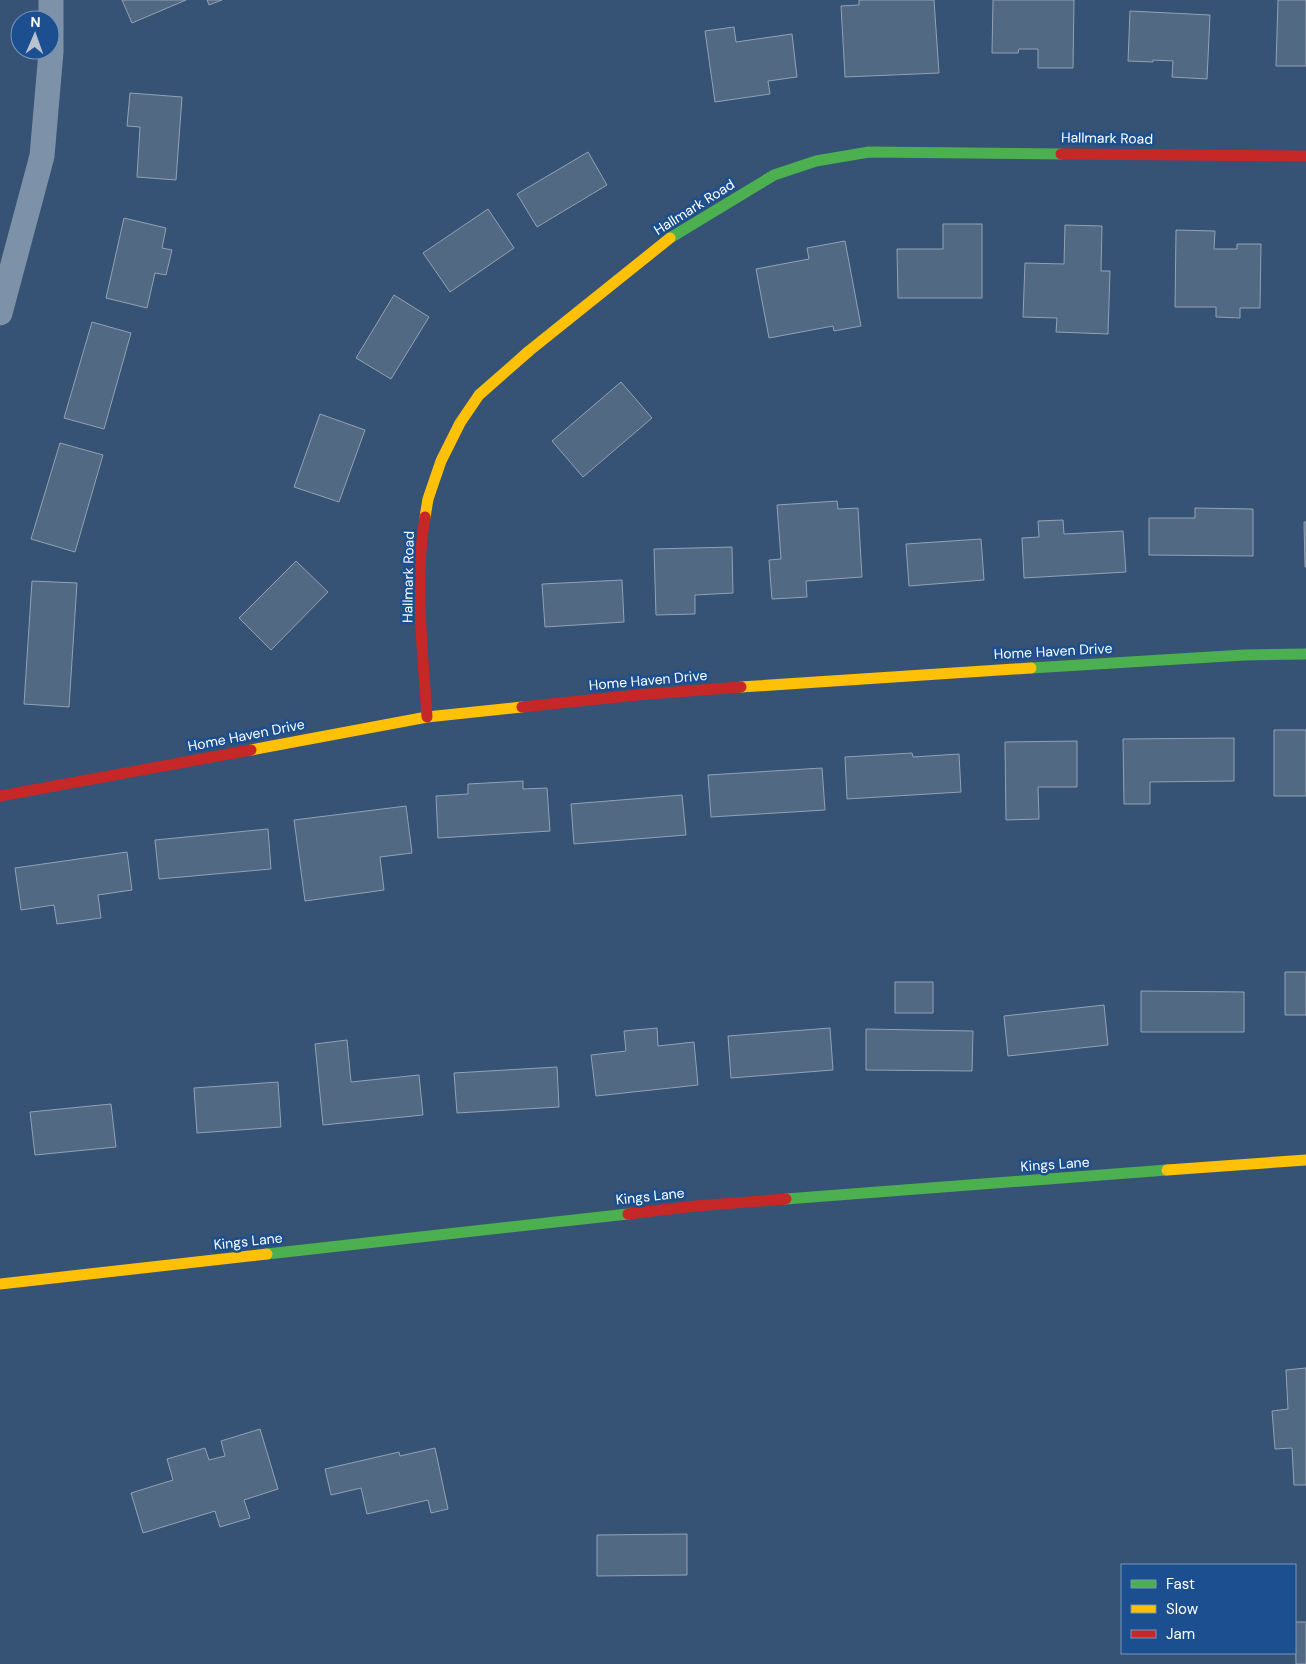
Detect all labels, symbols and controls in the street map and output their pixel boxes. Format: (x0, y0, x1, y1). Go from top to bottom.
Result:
north arrow (10, 10, 60, 60)
text: N (30, 13, 41, 31)
street label: Hallmark Road (1061, 128, 1153, 148)
street label: Hallmark Road (650, 175, 738, 239)
street label: Hallmark Road (398, 531, 418, 623)
street label: Home Haven Drive (993, 639, 1113, 663)
street label: Home Haven Drive (588, 666, 708, 694)
street label: Home Haven Drive (186, 715, 306, 755)
street label: Kings Lane (1020, 1153, 1090, 1175)
street label: Kings Lane (615, 1183, 685, 1209)
street label: Kings Lane (213, 1228, 283, 1254)
legend (1121, 1564, 1296, 1654)
text: Fast (1166, 1574, 1195, 1594)
text: Slow (1166, 1599, 1199, 1619)
text: Jam (1166, 1624, 1195, 1644)

